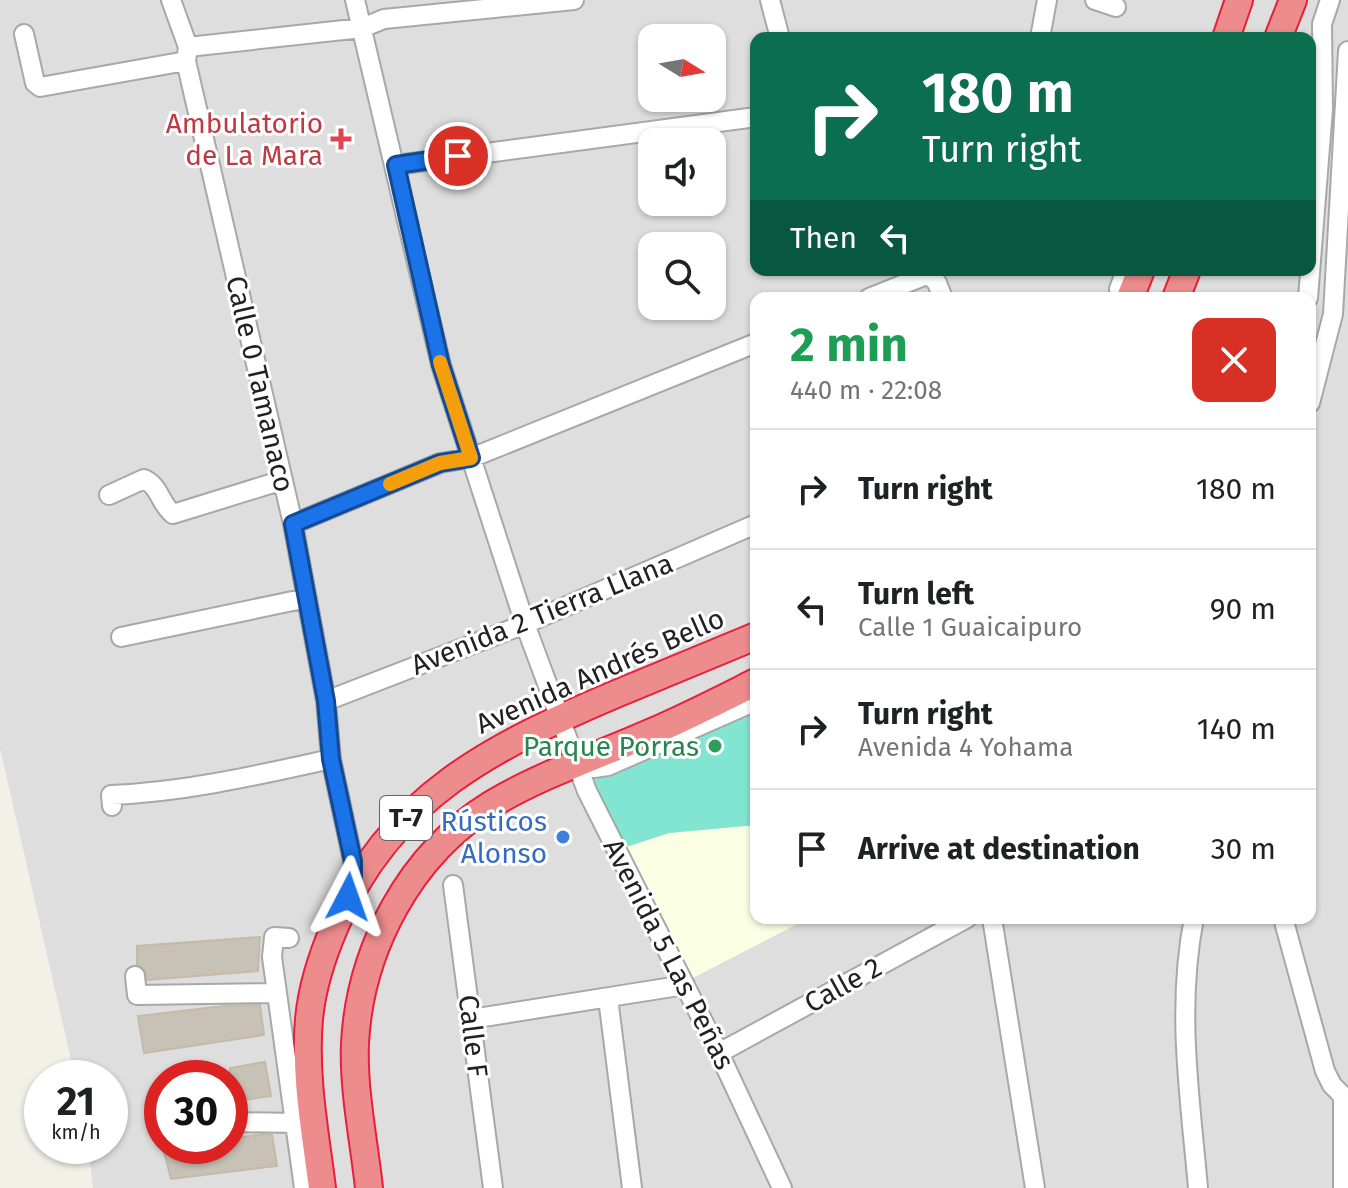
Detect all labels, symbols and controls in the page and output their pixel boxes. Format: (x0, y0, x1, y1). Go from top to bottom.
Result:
north arrow (638, 24, 726, 112)
map controls (638, 24, 726, 320)
text: 180 m (922, 60, 1074, 127)
icon: right (790, 64, 894, 168)
place label: Ambulatorio de La Mara (166, 107, 323, 172)
pin (424, 122, 492, 190)
marker: Ambulatorio de La Mara (330, 128, 352, 150)
button: sound (638, 128, 726, 216)
text: Turn right (922, 128, 1082, 172)
icon: arrive (436, 134, 480, 178)
icon: left (873, 216, 917, 260)
text: Then (790, 220, 857, 256)
button: search (638, 232, 726, 320)
street label: Calle 0 Tamanaco (219, 273, 301, 495)
text: 2 min (790, 316, 908, 374)
button: close (1192, 318, 1276, 402)
text: 440 m · 22:08 (790, 375, 942, 406)
icon: right (790, 467, 834, 511)
text: Turn right (858, 471, 993, 507)
text: 180 m (1196, 471, 1276, 507)
street label: Avenida 2 Tierra Llana (406, 546, 678, 682)
text: Turn left (858, 576, 974, 612)
icon: left (790, 587, 834, 631)
text: 90 m (1210, 591, 1276, 627)
street label: Avenida Andrés Bello (471, 601, 729, 741)
text: Calle 1 Guaicaipuro (858, 612, 1082, 643)
text: Turn right (858, 696, 993, 732)
icon: right (790, 707, 834, 751)
text: 140 m (1197, 711, 1276, 747)
place label: Parque Porras (523, 730, 699, 763)
text: Avenida 4 Yohama (858, 732, 1073, 763)
marker: Parque Porras (706, 737, 724, 755)
road number: T-7 (380, 796, 432, 840)
place label: Rústicos Alonso (440, 805, 547, 870)
icon: arrive (790, 827, 834, 871)
marker: Rústicos Alonso (554, 828, 572, 846)
text: Arrive at destination (858, 831, 1140, 867)
text: 30 m (1211, 831, 1276, 867)
street label: Avenida 5 Las Peñas (597, 833, 741, 1075)
position arrow (306, 855, 390, 939)
street label: Calle 2 (799, 950, 887, 1020)
street label: Calle F (452, 993, 494, 1079)
speed limit sign: 30 (144, 1060, 248, 1164)
text: 21 (57, 1078, 95, 1126)
text: km/h (51, 1120, 101, 1144)

